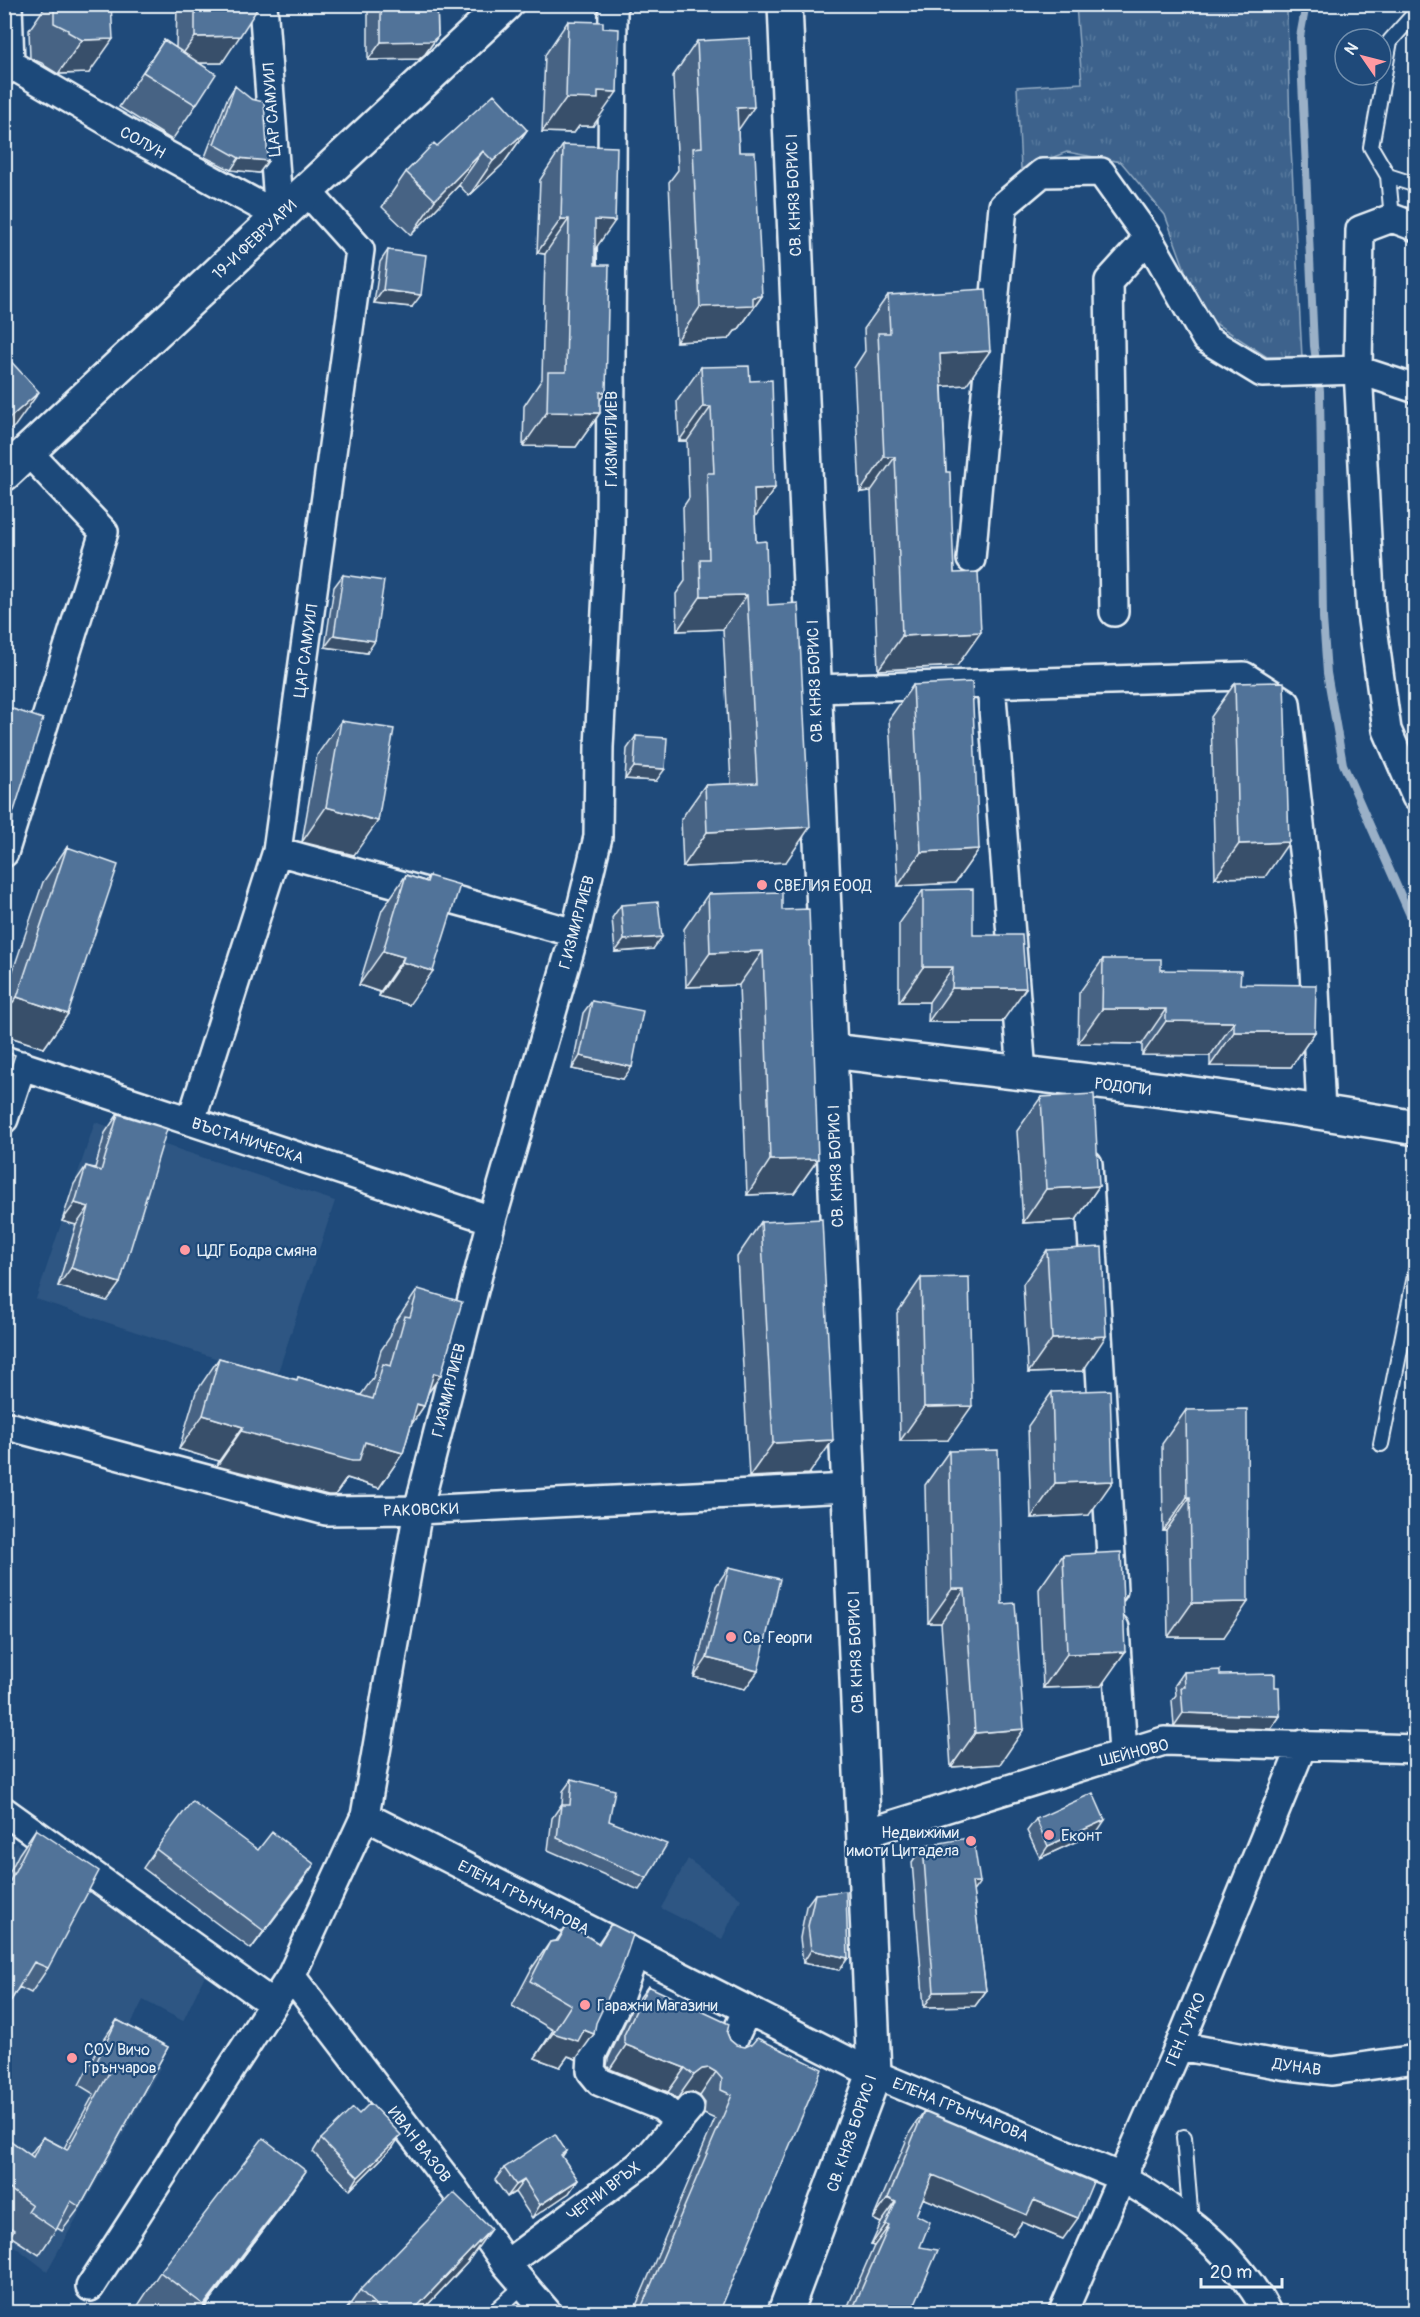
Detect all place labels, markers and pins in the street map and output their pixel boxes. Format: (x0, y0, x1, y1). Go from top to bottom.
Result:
place label: СВЕЛИЯ ЕООД (774, 876, 872, 896)
marker: СВЕЛИЯ ЕООД (755, 878, 769, 892)
place label: ЦДГ Бодра смяна (197, 1241, 317, 1261)
marker: ЦДГ Бодра смяна (178, 1243, 192, 1257)
place label: Св. Георги (743, 1628, 812, 1648)
marker: Св. Георги (724, 1630, 738, 1644)
place label: Недвижими имоти Цитадела (847, 1823, 959, 1861)
place label: Еконт (1061, 1826, 1102, 1846)
marker: Еконт (1042, 1828, 1056, 1842)
marker: Недвижими имоти Цитадела (964, 1834, 978, 1848)
place label: Гаражни Магазини (597, 1996, 718, 2016)
marker: Гаражни Магазини (578, 1998, 592, 2012)
place label: СОУ Вичо Грънчаров (84, 2040, 157, 2078)
marker: СОУ Вичо Грънчаров (65, 2051, 79, 2065)

